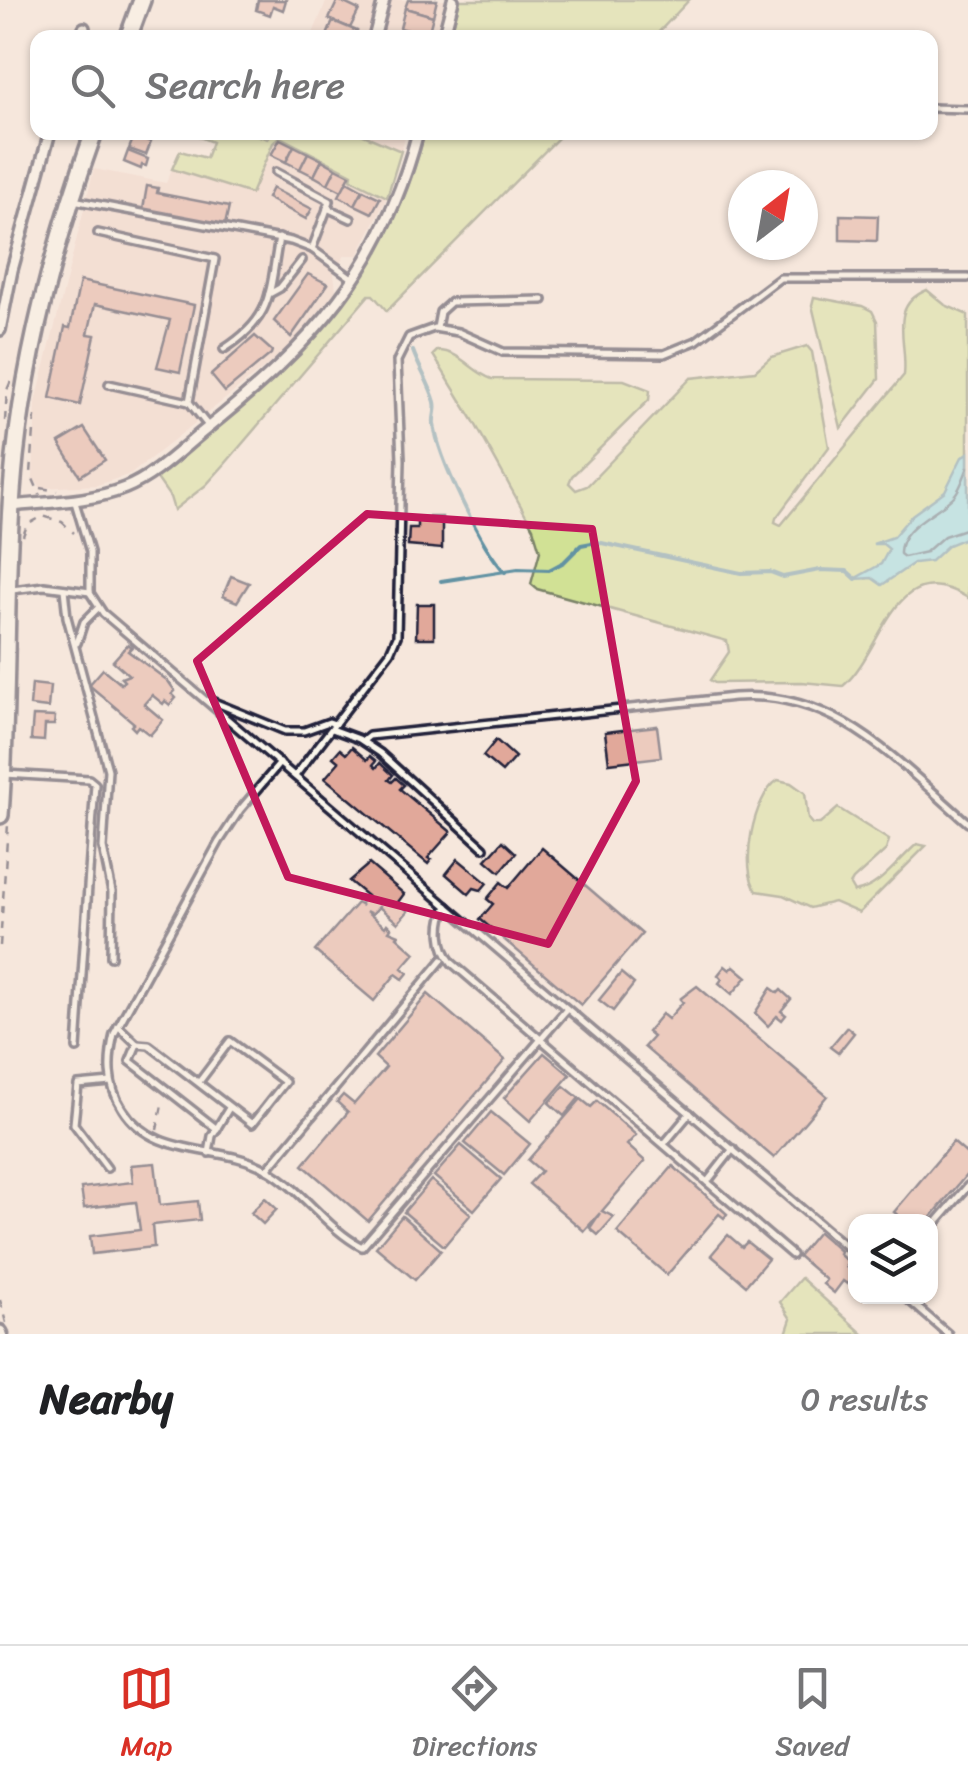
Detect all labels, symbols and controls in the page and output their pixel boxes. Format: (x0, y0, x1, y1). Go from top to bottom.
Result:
search box (30, 30, 938, 140)
text: Search here (145, 52, 345, 119)
icon: search (65, 58, 120, 113)
north arrow (728, 170, 818, 260)
map controls (848, 1214, 938, 1304)
button: layers (848, 1214, 938, 1304)
text: Nearby (40, 1362, 173, 1436)
text: 0 results (800, 1371, 928, 1428)
tab: Map (119, 1661, 174, 1770)
tab: Directions (412, 1661, 537, 1770)
tab: Saved (775, 1661, 849, 1770)

